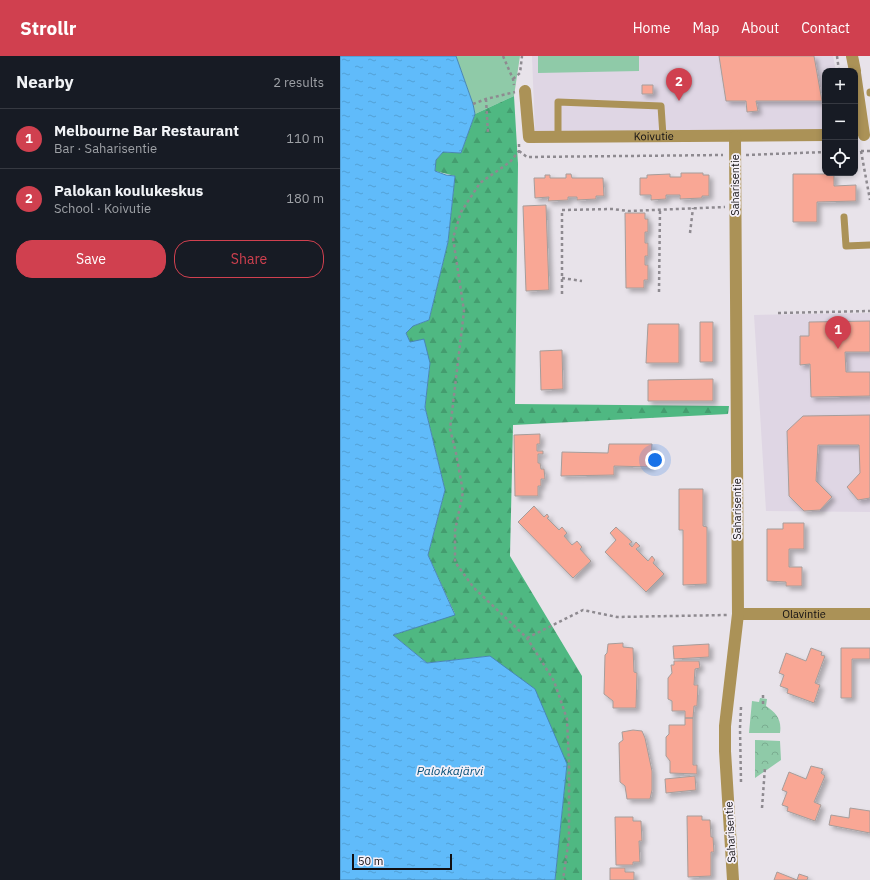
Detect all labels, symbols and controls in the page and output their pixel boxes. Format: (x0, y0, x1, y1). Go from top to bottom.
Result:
text: Strollr (20, 16, 76, 40)
text: Home (633, 19, 670, 37)
text: Map (692, 19, 719, 37)
text: About (741, 19, 779, 37)
text: Contact (801, 19, 850, 37)
pin: 2 (666, 68, 692, 101)
map controls (822, 68, 858, 176)
button: + (822, 68, 858, 104)
text: Nearby (16, 71, 74, 93)
text: 2 results (273, 74, 324, 91)
button: − (822, 104, 858, 140)
text: Melbourne Bar Restaurant (54, 121, 239, 140)
street label: Koivutie (634, 129, 674, 143)
text: 1 (25, 130, 33, 147)
text: 110 m (286, 130, 324, 147)
text: Bar · Saharisentie (54, 140, 157, 157)
button: locate (822, 140, 858, 176)
street label: Saharisentie (728, 154, 742, 216)
text: Palokan koulukeskus (54, 181, 203, 200)
text: 2 (25, 190, 33, 207)
text: 180 m (286, 190, 324, 207)
text: School · Koivutie (54, 200, 151, 217)
button: Save (16, 240, 166, 278)
button: Share (174, 240, 324, 278)
pin: 1 (825, 316, 851, 349)
your location (645, 450, 665, 470)
street label: Saharisentie (730, 478, 744, 540)
street label: Olavintie (782, 607, 826, 621)
water label: Palokkajärvi (417, 763, 484, 778)
street label: Saharisentie (721, 801, 739, 863)
scale bar (352, 852, 452, 871)
text: 50 m (358, 854, 383, 868)

